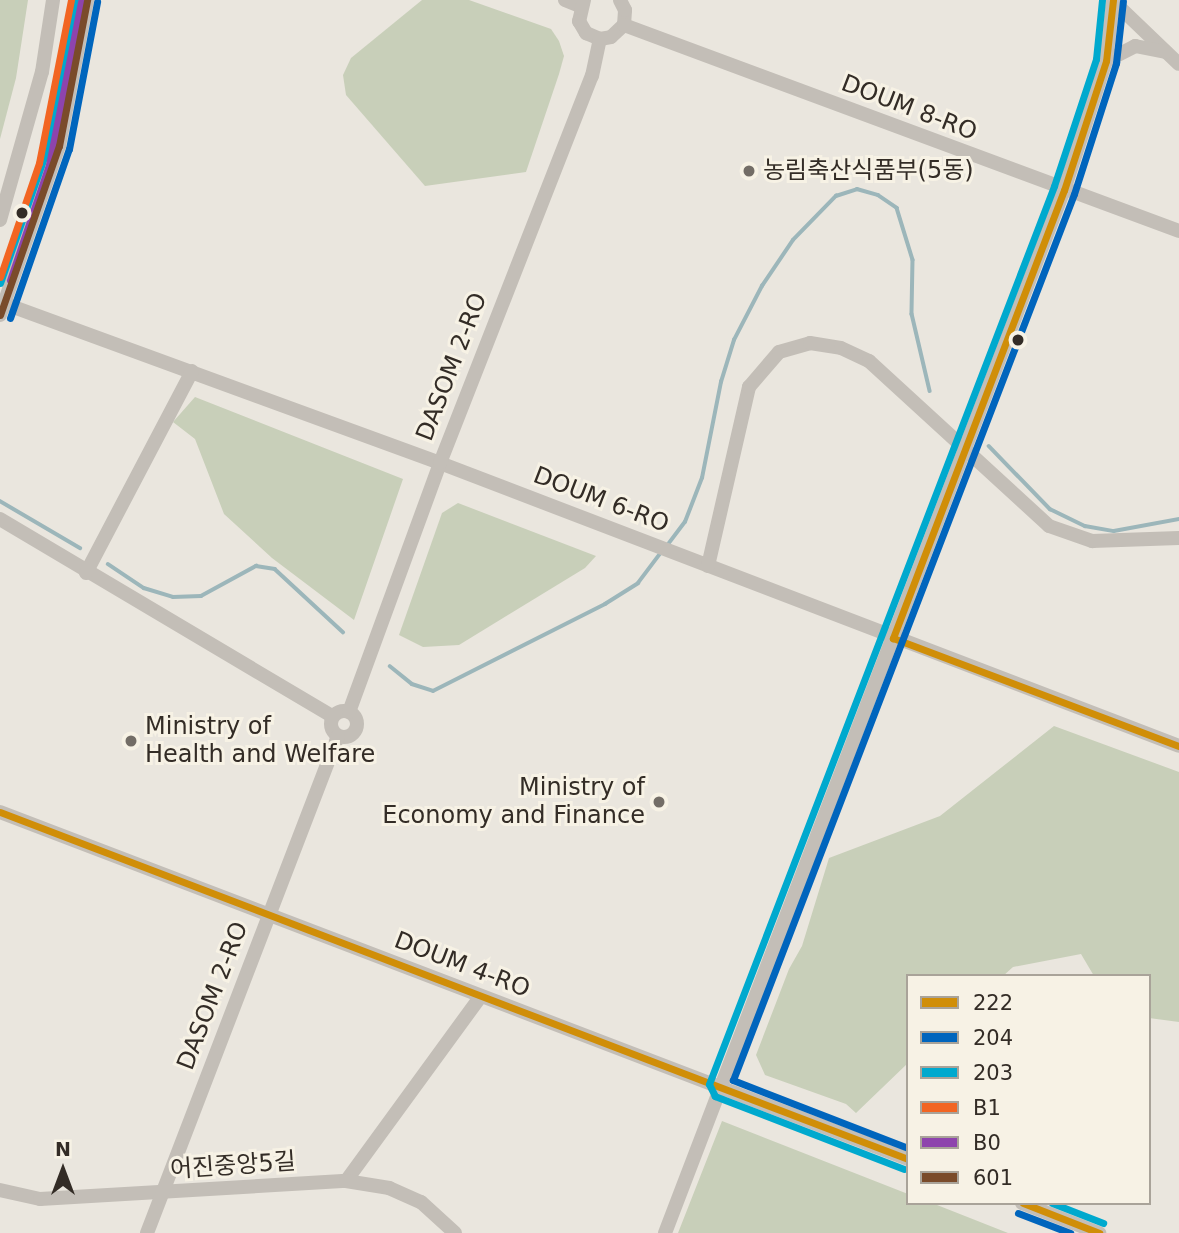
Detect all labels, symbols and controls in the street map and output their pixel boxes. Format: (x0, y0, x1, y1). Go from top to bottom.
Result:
street label: DOUM 8-RO (837, 69, 981, 147)
place label: 농림축산식품부(5동) (763, 157, 974, 185)
marker: 농림축산식품부(5동) (741, 163, 757, 179)
unlabelled marker (15, 206, 29, 220)
street label: DASOM 2-RO (411, 289, 493, 445)
unlabelled marker (1011, 333, 1025, 347)
street label: DOUM 6-RO (529, 461, 673, 539)
place label: Ministry of Health and Welfare (145, 713, 375, 769)
marker: Ministry of Health and Welfare (123, 733, 139, 749)
place label: Ministry of Economy and Finance (382, 774, 645, 830)
marker: Ministry of Economy and Finance (651, 794, 667, 810)
street label: DASOM 2-RO (172, 918, 254, 1074)
street label: DOUM 4-RO (390, 926, 534, 1004)
legend (906, 974, 1151, 1205)
text: 222 (973, 991, 1013, 1015)
text: 204 (973, 1026, 1013, 1050)
text: 203 (973, 1061, 1013, 1085)
text: B1 (973, 1096, 1001, 1120)
text: B0 (973, 1131, 1001, 1155)
north arrow (28, 1135, 98, 1205)
text: N (55, 1138, 71, 1160)
street label: 어진중앙5길 (169, 1147, 297, 1185)
text: 601 (973, 1166, 1013, 1190)

